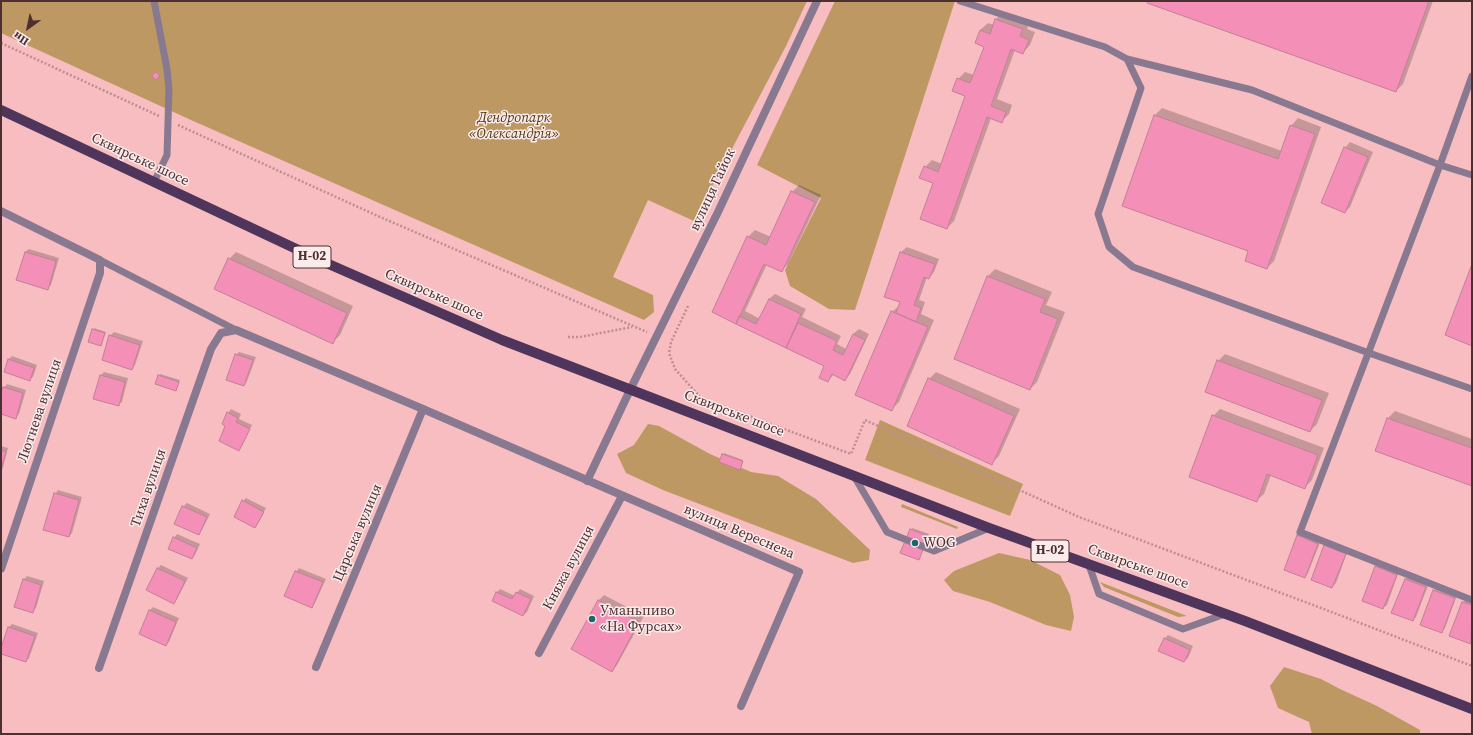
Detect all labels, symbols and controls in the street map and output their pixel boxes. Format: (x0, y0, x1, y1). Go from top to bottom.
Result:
north arrow (8, 8, 48, 48)
text: Пн (11, 28, 32, 49)
park label: Дендропарк «Олександрія» (469, 110, 559, 142)
street label: Сквирське шосе (88, 130, 192, 190)
street label: вулиця Гайок (687, 146, 739, 234)
road number: Н-02 (293, 246, 331, 268)
street label: Сквирське шосе (382, 266, 486, 324)
street label: Лютнева вулиця (14, 357, 66, 465)
street label: Сквирське шосе (681, 387, 787, 441)
street label: Тиха вулиця (128, 447, 170, 529)
street label: Царська вулиця (330, 482, 386, 584)
street label: вулиця Вереснева (681, 501, 797, 563)
street label: Княжа вулиця (540, 523, 598, 613)
place label: WOG (923, 535, 955, 551)
marker: WOG (910, 538, 920, 548)
road number: Н-02 (1031, 540, 1069, 562)
street label: Сквирське шосе (1085, 541, 1191, 593)
place label: Уманьпиво «На Фурсах» (600, 603, 682, 636)
marker: Уманьпиво «На Фурсах» (587, 614, 597, 624)

